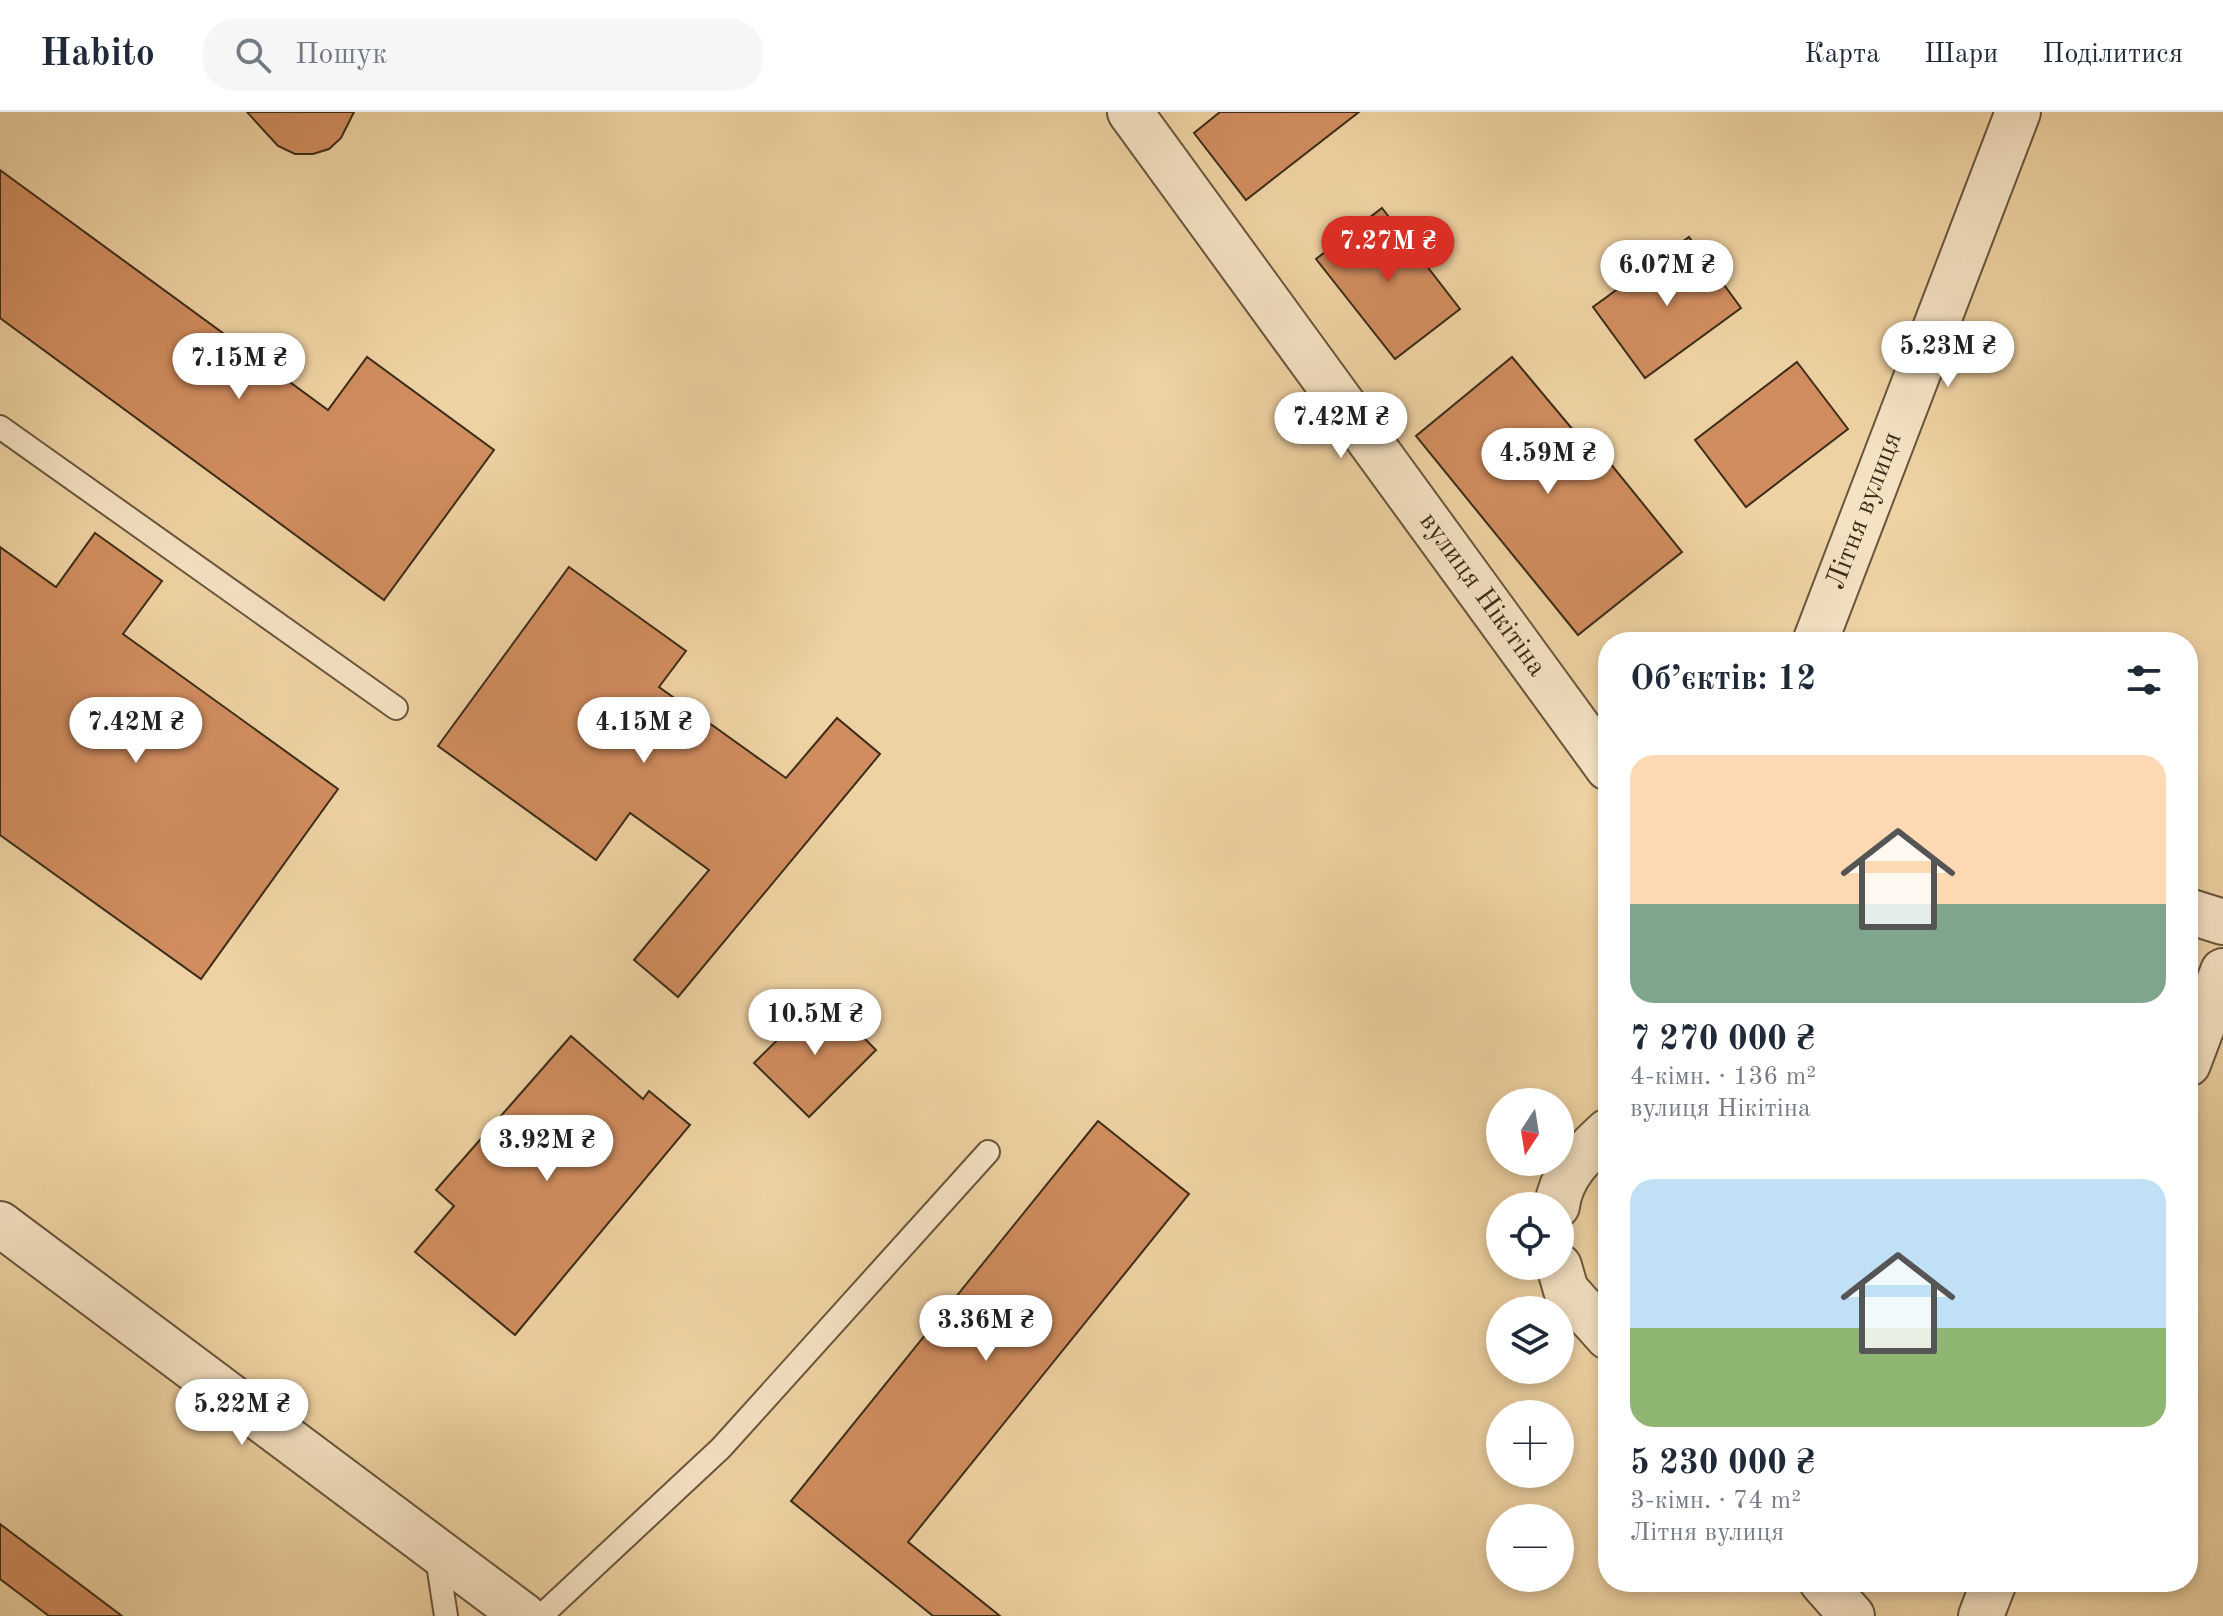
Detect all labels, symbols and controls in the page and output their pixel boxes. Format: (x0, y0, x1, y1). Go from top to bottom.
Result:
search box (203, 19, 763, 91)
icon: search (231, 33, 275, 77)
text: Habito (40, 36, 155, 74)
text: Пошук (295, 40, 387, 70)
text: Карта (1804, 41, 1880, 69)
text: Шари (1924, 41, 1998, 69)
text: Поділитися (2042, 41, 2183, 69)
pin: 7.27M ₴ (1314, 216, 1462, 284)
text: 7.27M ₴ (1339, 229, 1437, 255)
pin: 6.07M ₴ (1593, 240, 1741, 308)
text: 6.07M ₴ (1618, 253, 1716, 279)
pin: 5.23M ₴ (1874, 321, 2022, 389)
pin: 7.15M ₴ (165, 333, 313, 401)
text: 5.23M ₴ (1899, 334, 1997, 360)
text: 7.15M ₴ (190, 346, 288, 372)
pin: 7.42M ₴ (1267, 392, 1415, 460)
text: 7.42M ₴ (1292, 405, 1390, 431)
pin: 4.59M ₴ (1474, 428, 1622, 496)
street label: Літня вулиця (1822, 428, 1908, 594)
text: 4.59M ₴ (1499, 441, 1597, 467)
street label: вулиця Нікітіна (1413, 508, 1551, 682)
icon: filters (2122, 658, 2166, 702)
text: Об’єктів: 12 (1630, 663, 1816, 697)
pin: 7.42M ₴ (62, 697, 210, 765)
pin: 4.15M ₴ (570, 697, 718, 765)
text: 7.42M ₴ (87, 710, 185, 736)
text: 4.15M ₴ (595, 710, 693, 736)
icon: home (1826, 807, 1970, 951)
pin: 10.5M ₴ (741, 989, 889, 1057)
text: 10.5M ₴ (766, 1002, 864, 1028)
text: 7 270 000 ₴ (1630, 1023, 1815, 1057)
text: 4-кімн. · 136 m² (1630, 1064, 1816, 1090)
north arrow (1486, 1088, 1574, 1176)
map controls (1486, 1088, 1574, 1592)
text: вулиця Нікітіна (1630, 1096, 1811, 1122)
pin: 3.92M ₴ (473, 1115, 621, 1183)
text: 3.92M ₴ (498, 1128, 596, 1154)
button: locate (1486, 1192, 1574, 1280)
icon: home (1826, 1231, 1970, 1375)
pin: 3.36M ₴ (912, 1295, 1060, 1363)
button: layers (1486, 1296, 1574, 1384)
text: 3.36M ₴ (937, 1308, 1035, 1334)
pin: 5.22M ₴ (168, 1379, 316, 1447)
text: 5.22M ₴ (193, 1392, 291, 1418)
button: + (1486, 1400, 1574, 1488)
text: 5 230 000 ₴ (1630, 1447, 1815, 1481)
text: 3-кімн. · 74 m² (1630, 1488, 1801, 1514)
button: − (1486, 1504, 1574, 1592)
text: Літня вулиця (1630, 1520, 1784, 1546)

